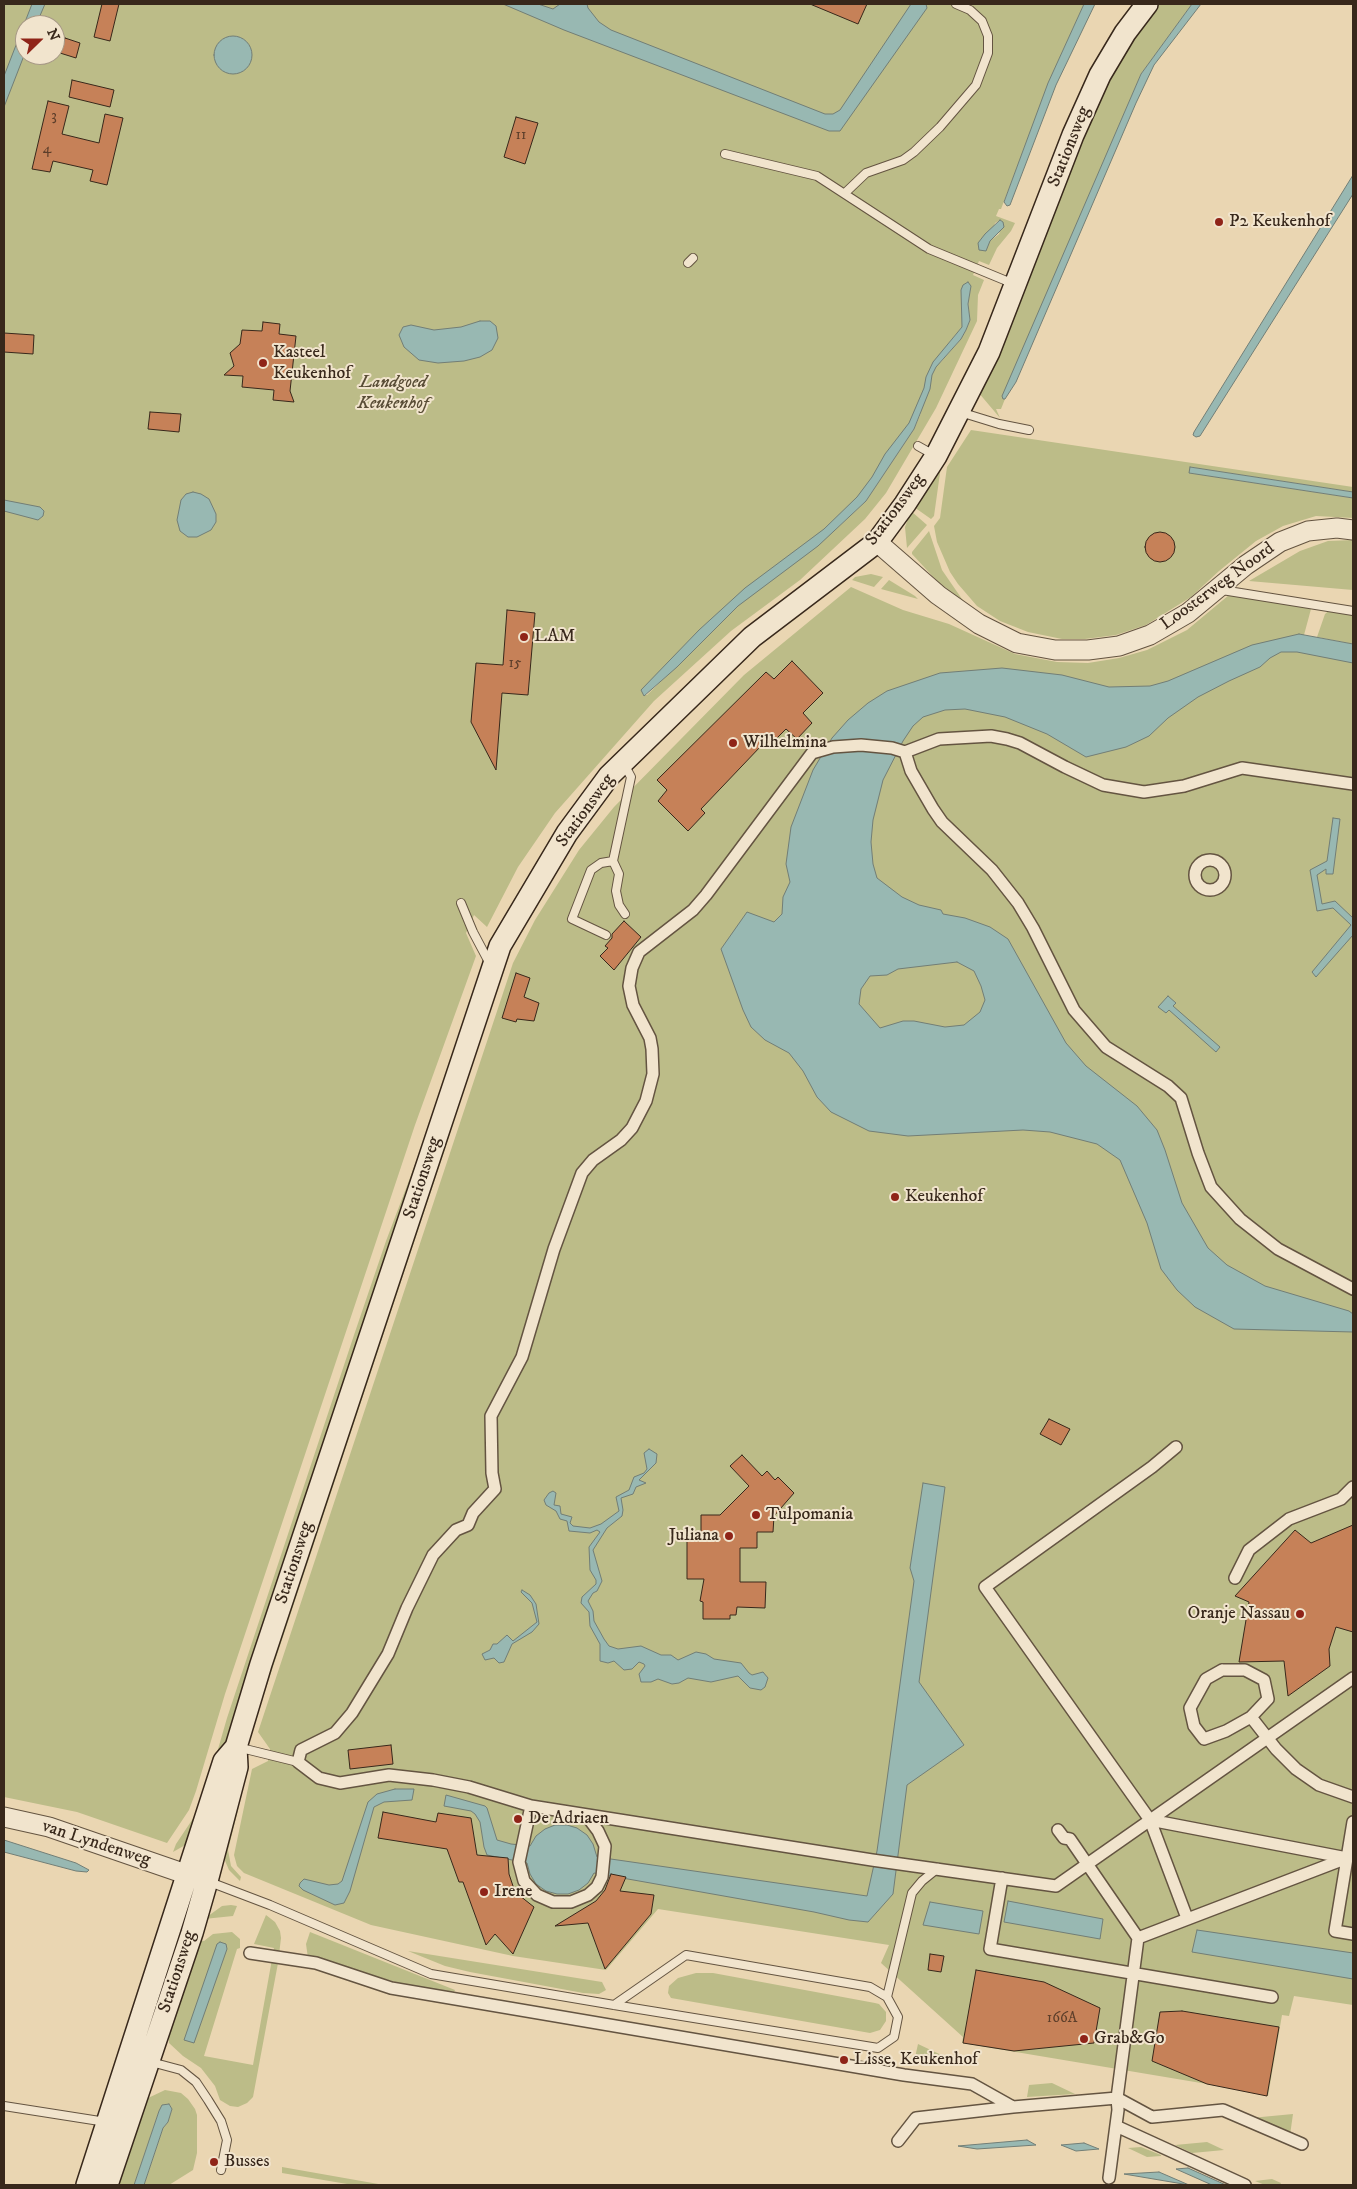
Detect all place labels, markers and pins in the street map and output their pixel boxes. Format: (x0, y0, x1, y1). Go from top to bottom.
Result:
place label: P2 Keukenhof (1229, 211, 1330, 233)
marker: P2 Keukenhof (1213, 216, 1225, 228)
place label: Kasteel Keukenhof (273, 342, 351, 384)
marker: Kasteel Keukenhof (257, 357, 269, 369)
place label: LAM (534, 626, 575, 648)
marker: LAM (518, 631, 530, 643)
place label: Wilhelmina (743, 732, 827, 754)
marker: Wilhelmina (727, 737, 739, 749)
place label: Keukenhof (905, 1186, 983, 1208)
marker: Keukenhof (889, 1191, 901, 1203)
place label: Tulpomania (766, 1504, 853, 1526)
marker: Tulpomania (750, 1509, 762, 1521)
place label: Juliana (669, 1525, 719, 1547)
marker: Juliana (723, 1530, 735, 1542)
place label: Oranje Nassau (1188, 1603, 1290, 1625)
marker: Oranje Nassau (1294, 1608, 1306, 1620)
place label: De Adriaen (528, 1808, 609, 1830)
marker: De Adriaen (512, 1813, 524, 1825)
place label: Irene (494, 1881, 532, 1903)
marker: Irene (478, 1886, 490, 1898)
place label: Grab&Go (1094, 2028, 1165, 2050)
marker: Grab&Go (1078, 2033, 1090, 2045)
place label: Lisse, Keukenhof (854, 2049, 978, 2071)
marker: Lisse, Keukenhof (838, 2054, 850, 2066)
place label: Busses (224, 2151, 270, 2173)
marker: Busses (208, 2156, 220, 2168)

